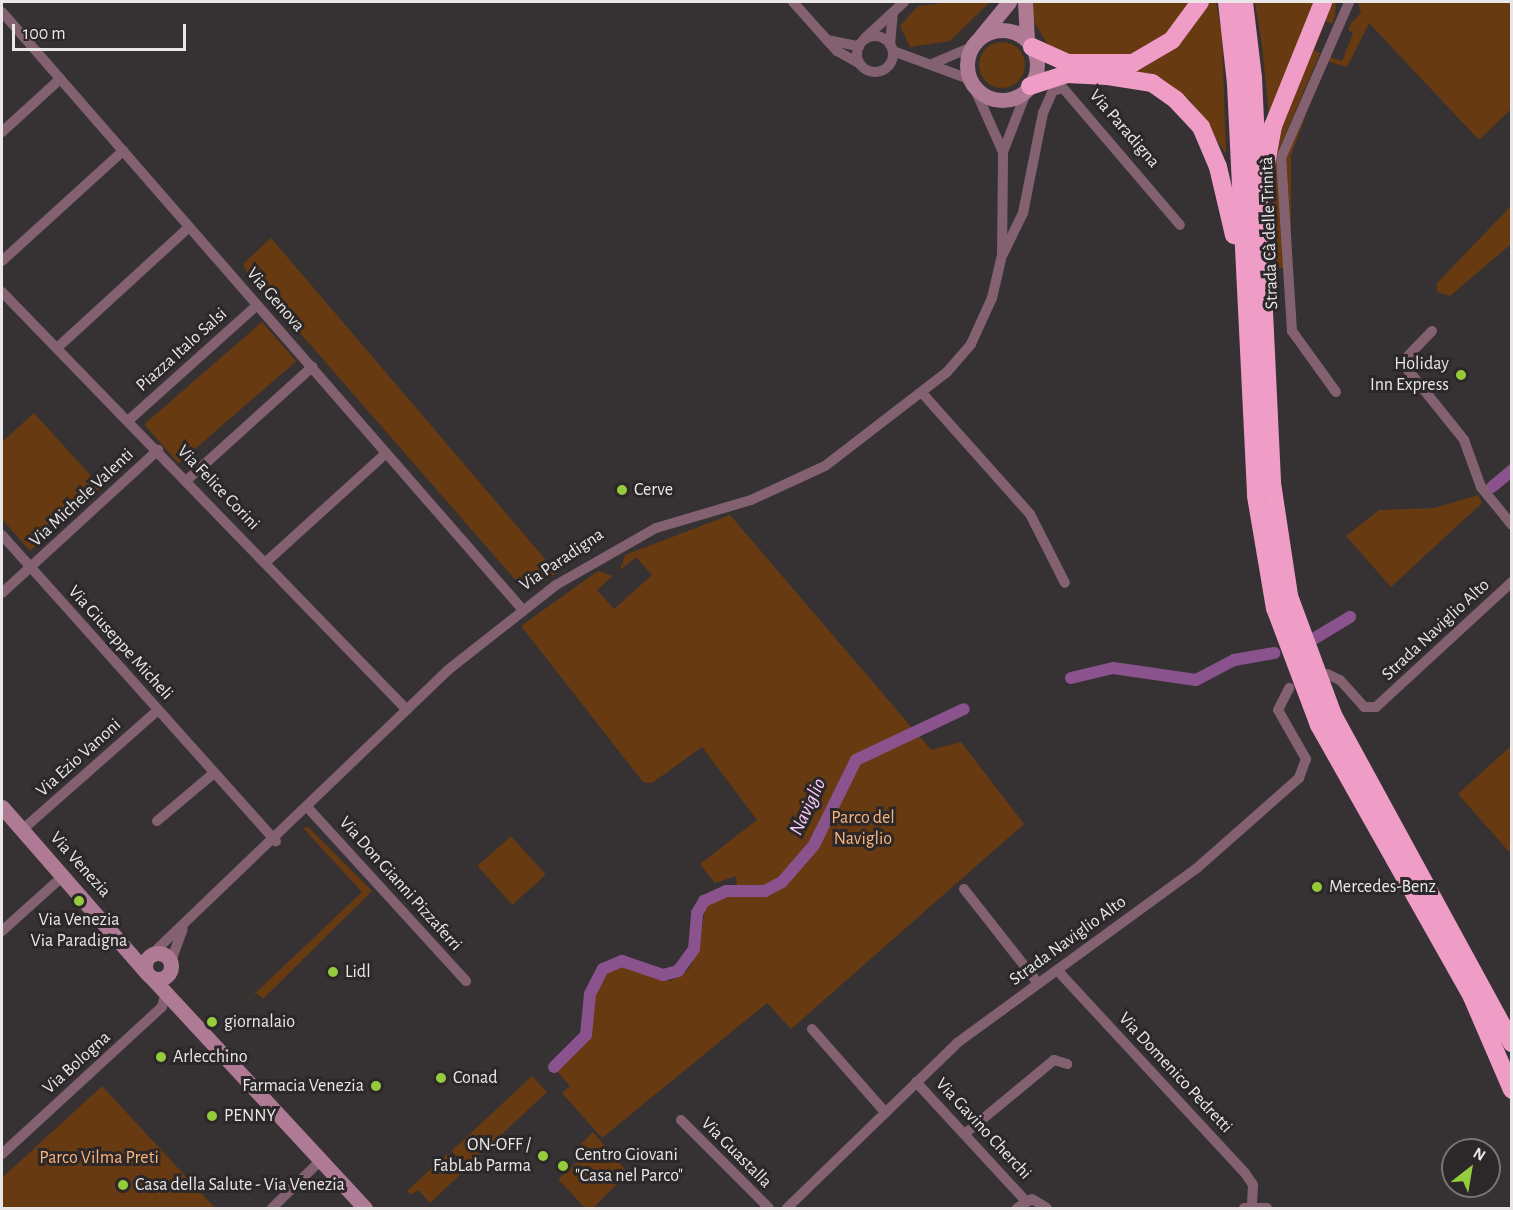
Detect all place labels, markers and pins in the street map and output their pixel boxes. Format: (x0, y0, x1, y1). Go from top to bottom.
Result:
place label: Holiday Inn Express (1370, 354, 1449, 397)
marker: Holiday Inn Express (1454, 368, 1468, 382)
place label: Cerve (634, 479, 673, 501)
marker: Cerve (615, 483, 629, 497)
place label: Mercedes-Benz (1329, 876, 1436, 898)
marker: Mercedes-Benz (1310, 880, 1324, 894)
marker: Via Venezia Via Paradigna (72, 894, 86, 908)
place label: Via Venezia Via Paradigna (31, 910, 127, 952)
place label: Lidl (345, 961, 371, 983)
marker: Lidl (326, 965, 340, 979)
place label: giornalaio (224, 1011, 295, 1033)
marker: giornalaio (205, 1015, 219, 1029)
place label: Arlecchino (173, 1046, 248, 1068)
marker: Arlecchino (154, 1050, 168, 1064)
place label: Conad (453, 1067, 498, 1089)
marker: Conad (434, 1071, 448, 1085)
place label: Farmacia Venezia (242, 1075, 364, 1097)
marker: Farmacia Venezia (369, 1079, 383, 1093)
place label: PENNY (224, 1105, 276, 1127)
marker: PENNY (205, 1109, 219, 1123)
place label: ON-OFF / FabLab Parma (433, 1135, 531, 1178)
place label: Centro Giovani "Casa nel Parco" (575, 1145, 683, 1188)
marker: ON-OFF / FabLab Parma (536, 1149, 550, 1163)
marker: Centro Giovani "Casa nel Parco" (556, 1159, 570, 1173)
place label: Casa della Salute - Via Venezia (135, 1174, 345, 1196)
marker: Casa della Salute - Via Venezia (116, 1178, 130, 1192)

